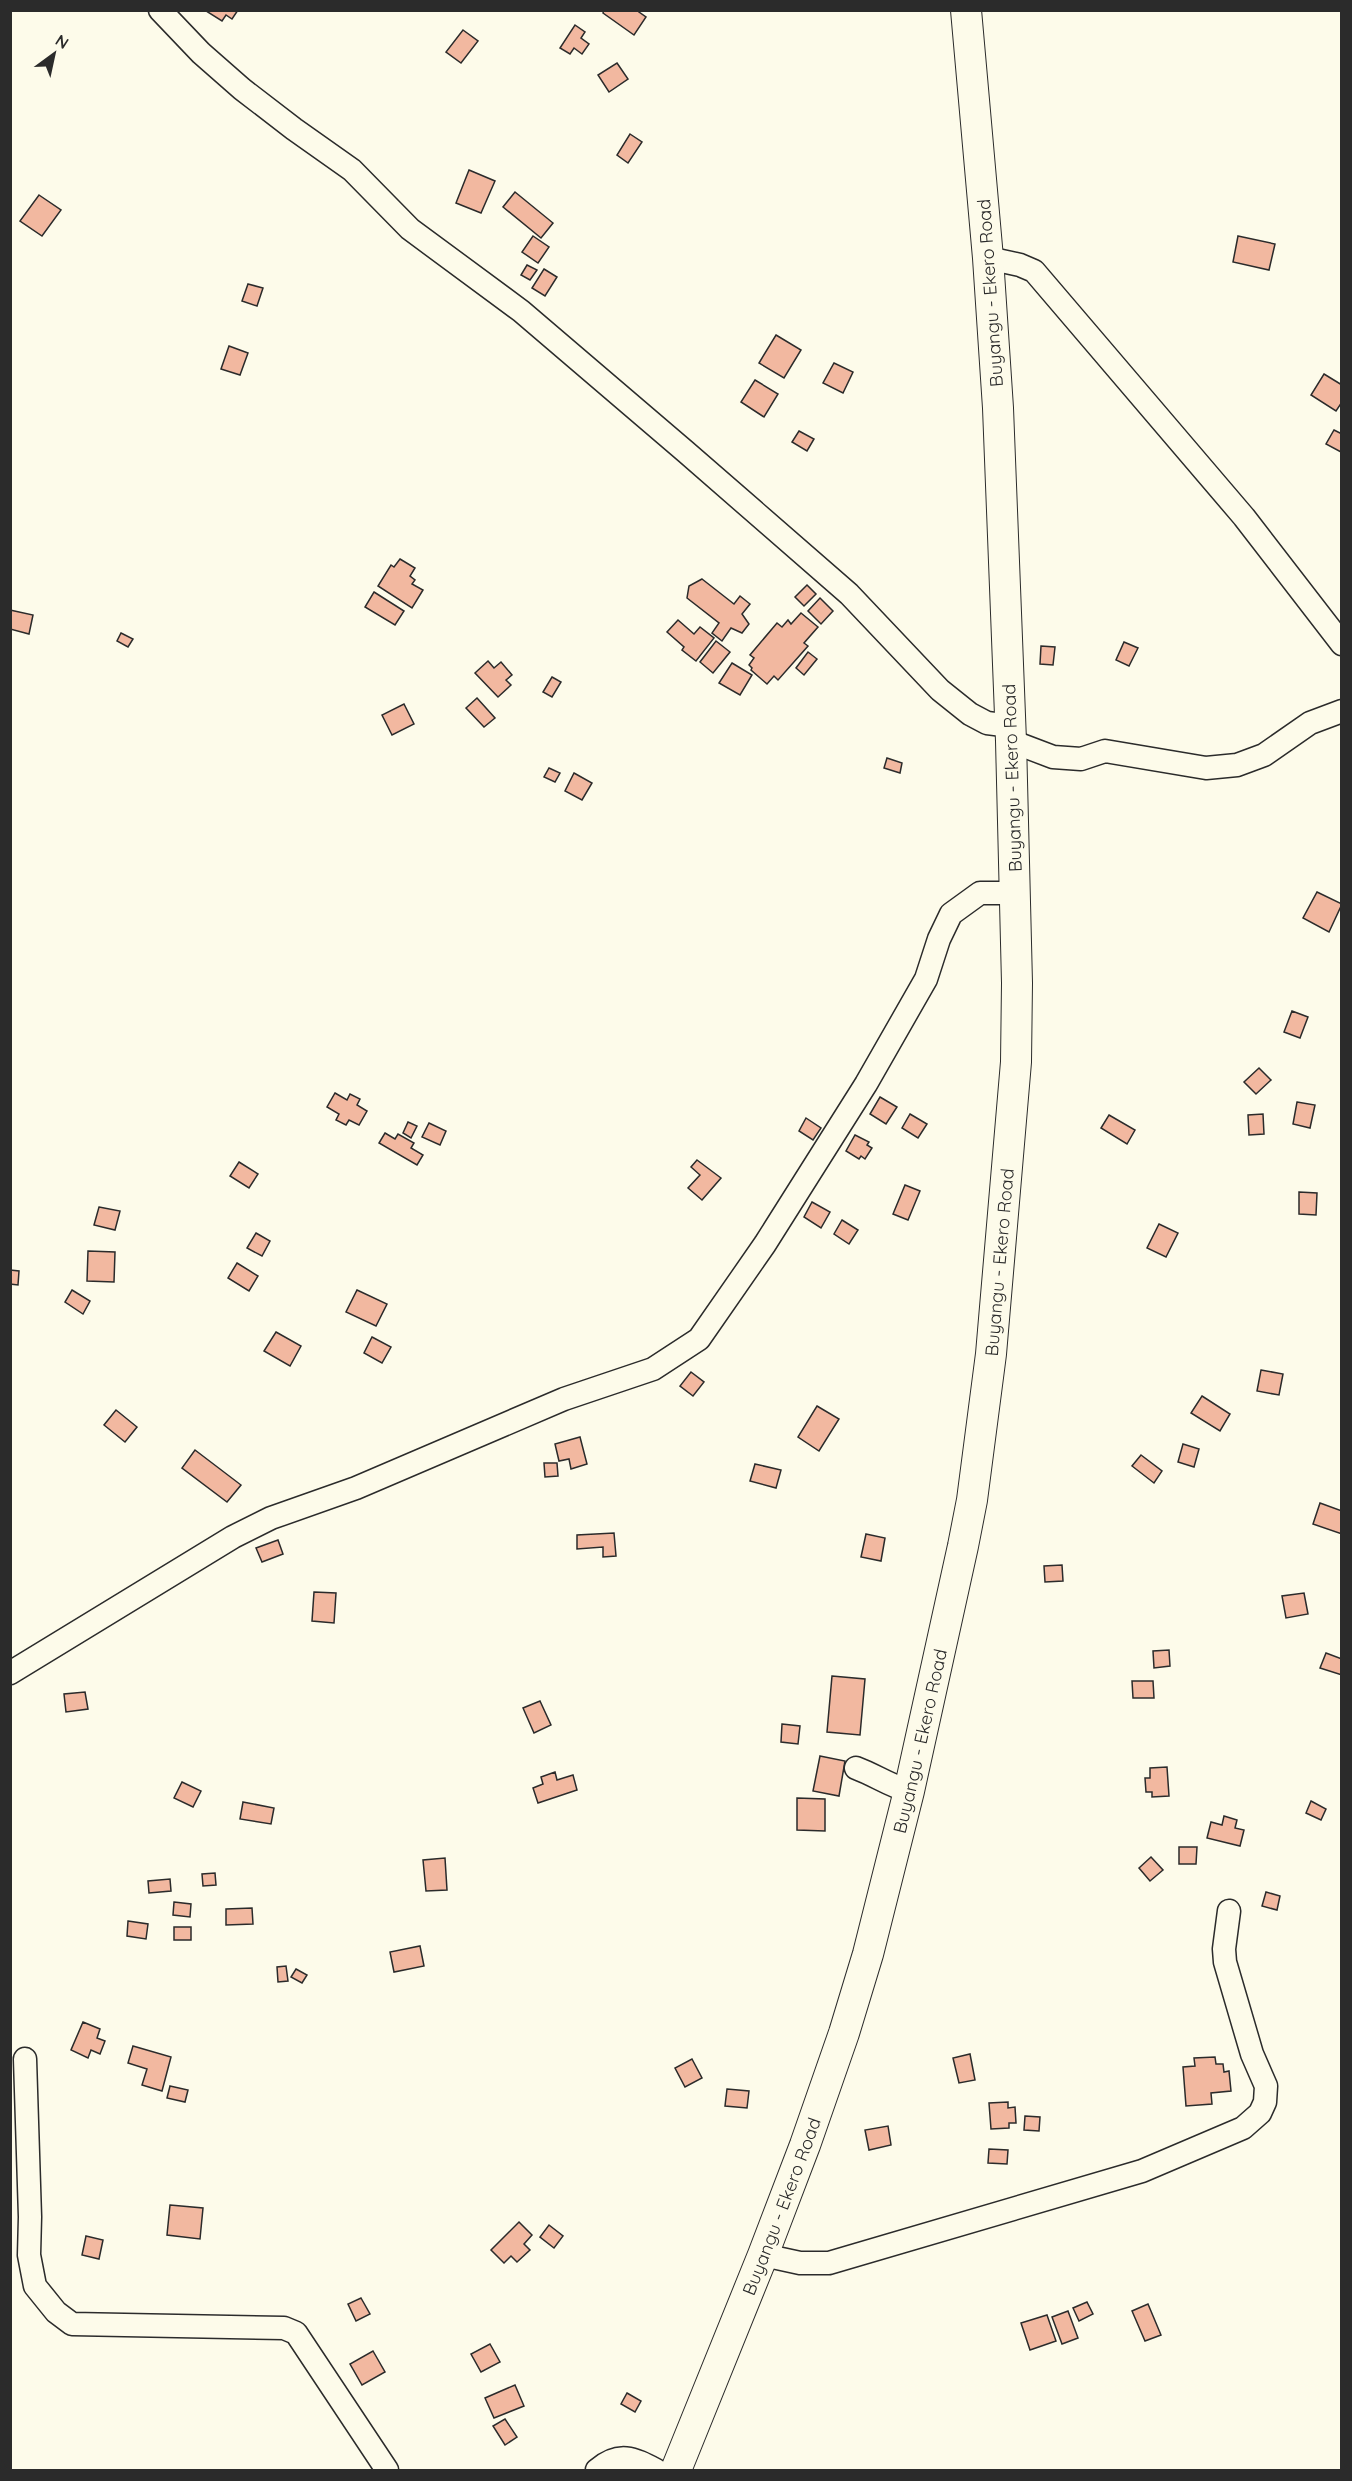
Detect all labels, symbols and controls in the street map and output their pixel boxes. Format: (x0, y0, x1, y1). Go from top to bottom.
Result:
north arrow (24, 24, 84, 84)
text: N (52, 30, 73, 53)
street label: Buyangu - Ekero Road (972, 198, 1008, 388)
street label: Buyangu - Ekero Road (997, 684, 1027, 872)
street label: Buyangu - Ekero Road (979, 1167, 1018, 1357)
street label: Buyangu - Ekero Road (887, 1647, 952, 1836)
street label: Buyangu - Ekero Road (737, 2114, 825, 2298)

